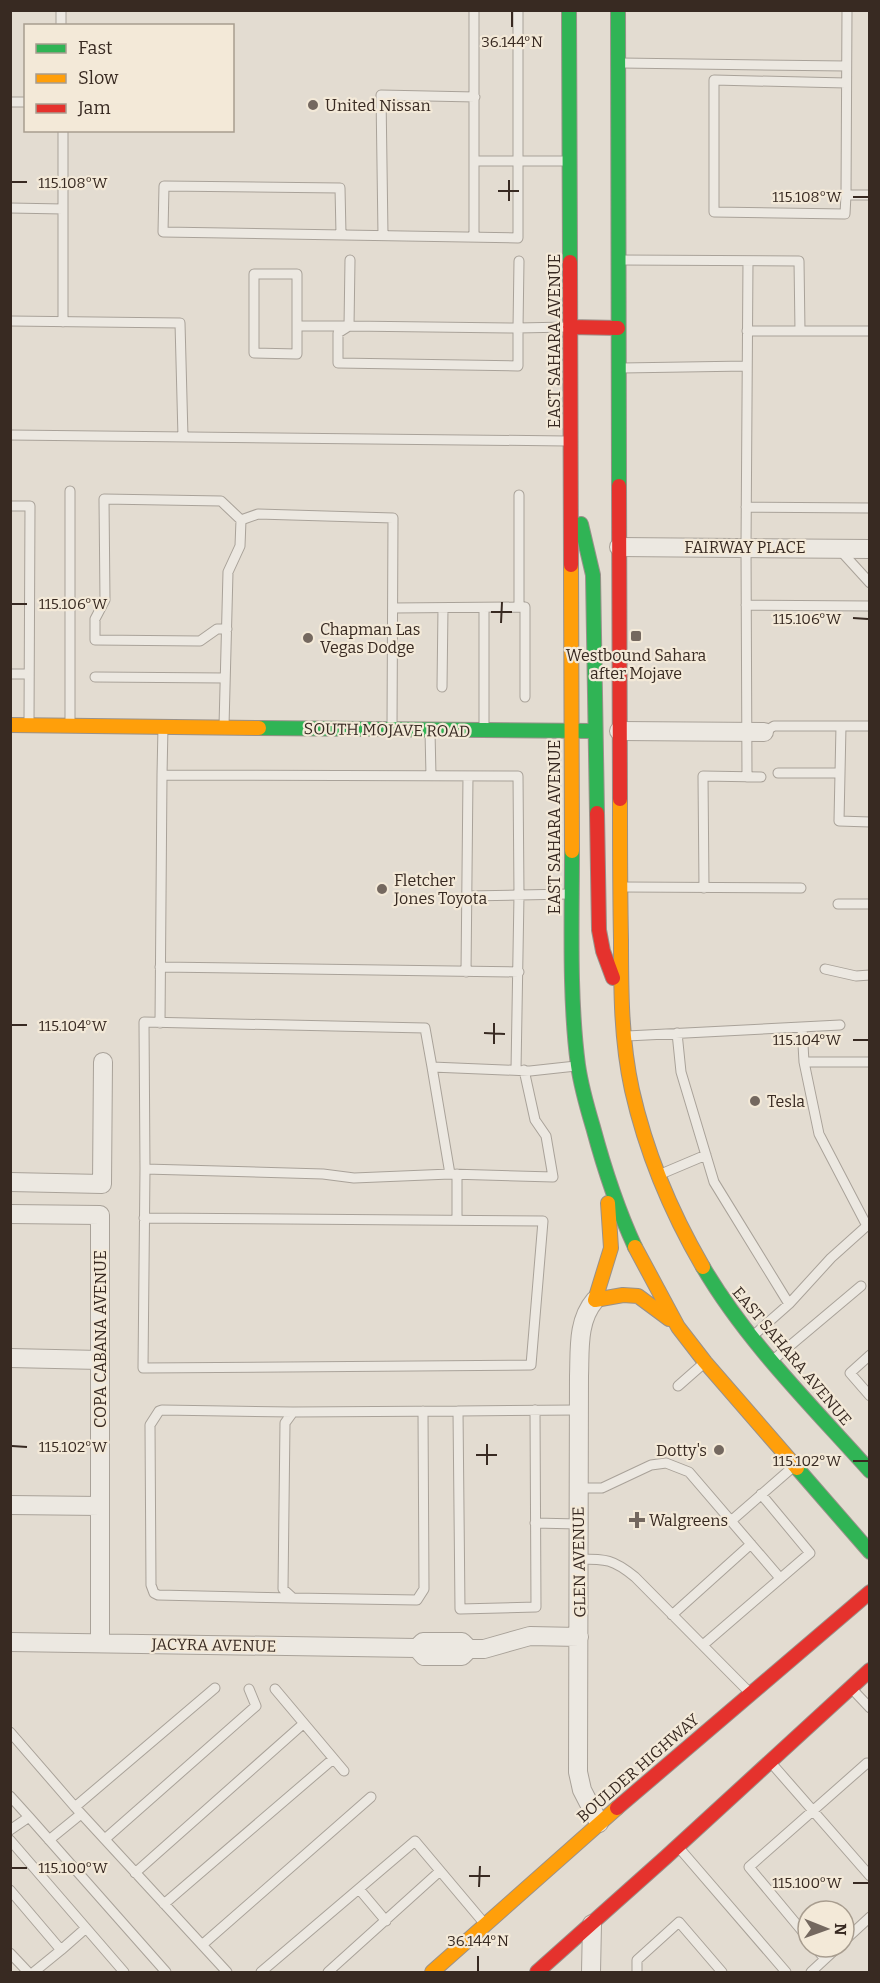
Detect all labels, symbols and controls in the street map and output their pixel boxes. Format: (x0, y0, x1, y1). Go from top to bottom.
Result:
legend (24, 24, 234, 132)
text: 36.144°N (481, 33, 543, 51)
text: Fast (78, 37, 113, 59)
text: Slow (78, 67, 119, 89)
place label: United Nissan (325, 96, 431, 115)
text: Jam (77, 97, 111, 119)
marker: United Nissan (306, 98, 320, 112)
text: 115.108°W (38, 174, 108, 192)
text: 115.108°W (772, 188, 842, 206)
street label: EAST SAHARA AVENUE (545, 254, 564, 428)
street label: FAIRWAY PLACE (684, 538, 806, 557)
text: 115.106°W (39, 595, 108, 613)
text: 115.106°W (773, 610, 842, 628)
place label: Chapman Las Vegas Dodge (320, 620, 420, 657)
marker: Westbound Sahara after Mojave (629, 629, 643, 643)
marker: Chapman Las Vegas Dodge (301, 631, 315, 645)
place label: Westbound Sahara after Mojave (566, 646, 706, 683)
street label: SOUTH MOJAVE ROAD (303, 719, 471, 741)
street label: EAST SAHARA AVENUE (545, 740, 564, 914)
place label: Fletcher Jones Toyota (393, 871, 487, 908)
marker: Fletcher Jones Toyota (375, 882, 389, 896)
text: 115.104°W (39, 1017, 108, 1035)
text: 115.104°W (773, 1031, 842, 1049)
place label: Tesla (767, 1092, 805, 1111)
marker: Tesla (748, 1094, 762, 1108)
street label: COPA CABANA AVENUE (91, 1250, 110, 1428)
street label: EAST SAHARA AVENUE (728, 1283, 856, 1429)
text: 115.102°W (39, 1438, 108, 1456)
place label: Dotty's (656, 1441, 707, 1460)
marker: Dotty's (712, 1443, 726, 1457)
text: 115.102°W (773, 1452, 842, 1470)
street label: GLEN AVENUE (569, 1506, 589, 1618)
place label: Walgreens (649, 1511, 728, 1530)
marker: Walgreens (630, 1513, 644, 1527)
street label: JACYRA AVENUE (150, 1634, 277, 1656)
street label: BOULDER HIGHWAY (573, 1709, 703, 1826)
text: 115.100°W (38, 1859, 108, 1877)
text: 115.100°W (772, 1874, 842, 1892)
north arrow (796, 1899, 856, 1959)
text: N (831, 1923, 850, 1936)
text: 36.144°N (447, 1932, 509, 1950)

